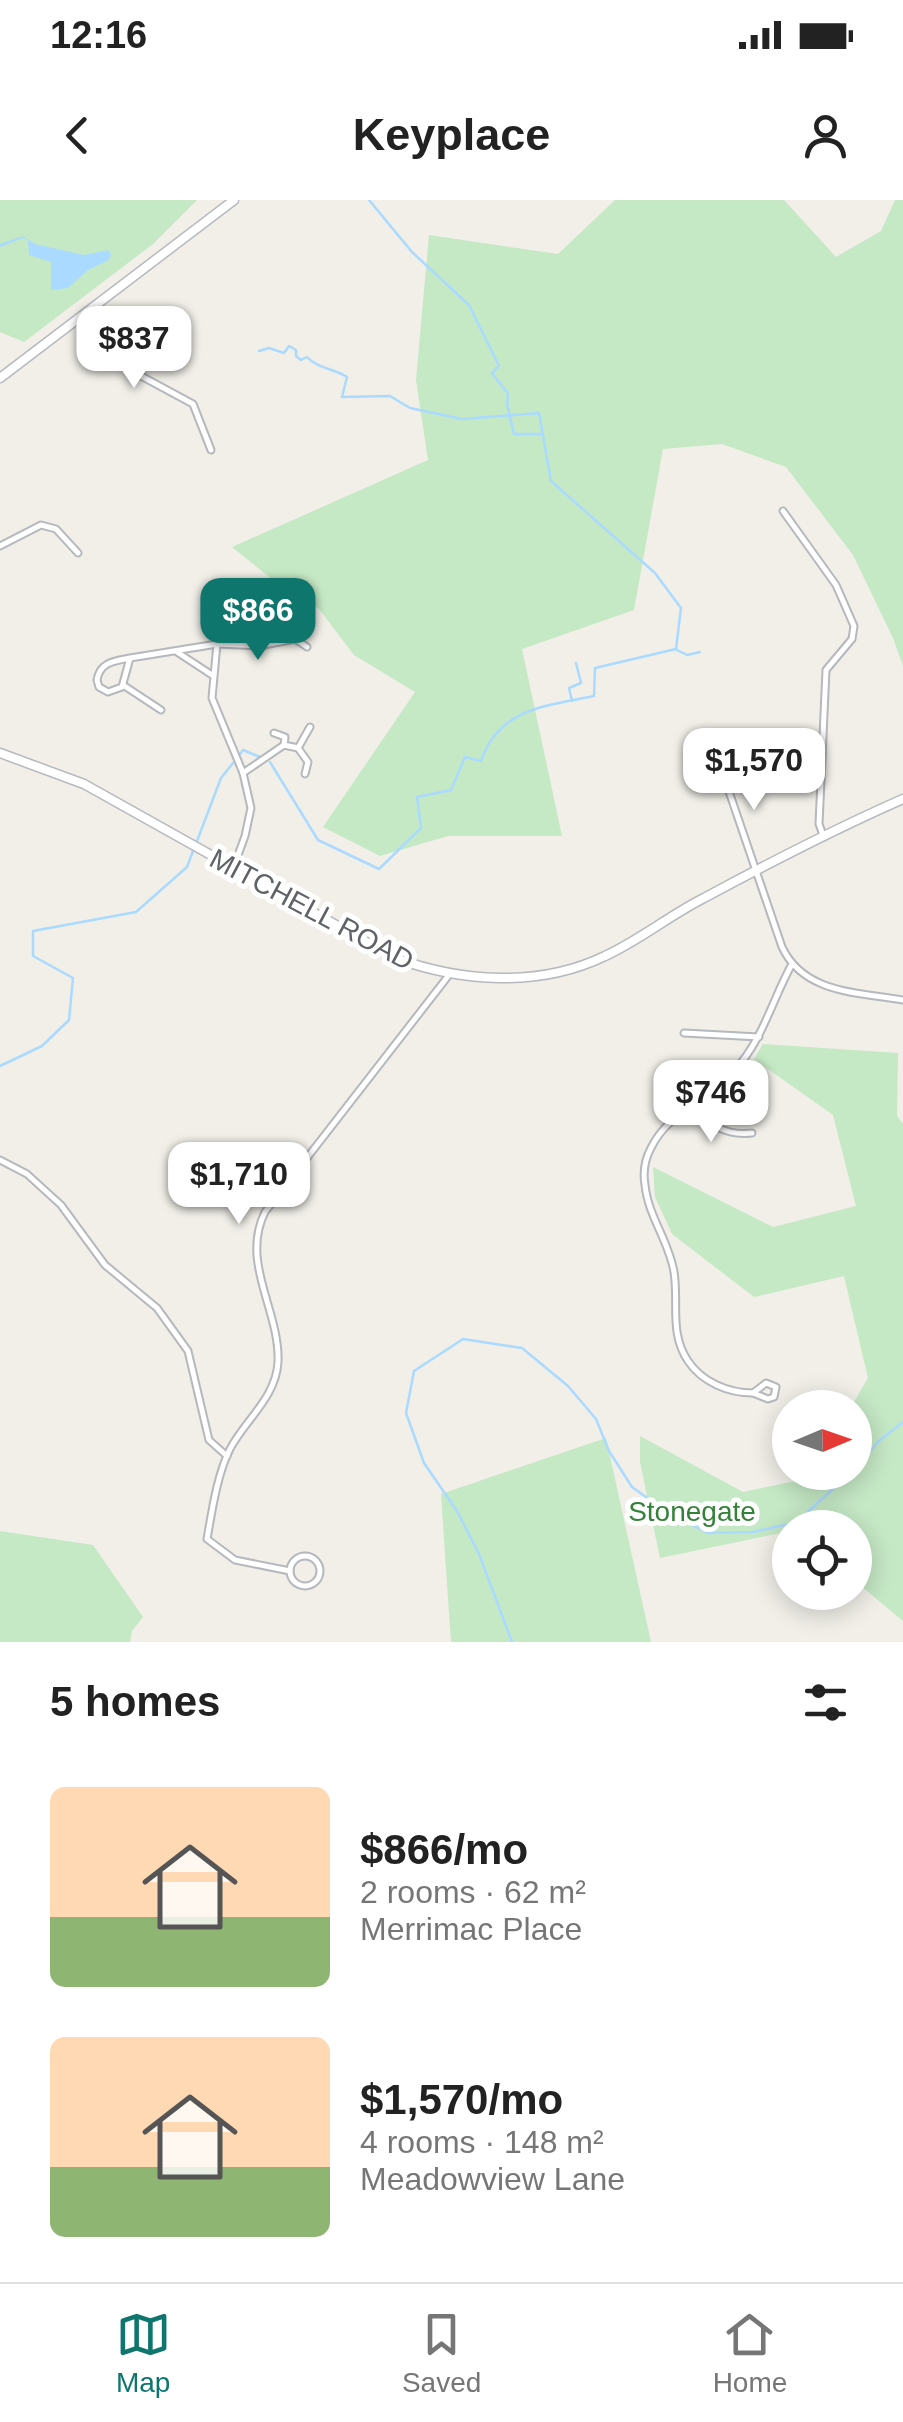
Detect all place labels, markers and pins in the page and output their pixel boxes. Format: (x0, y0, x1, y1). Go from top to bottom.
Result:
pin: $837 (75, 306, 193, 391)
pin: $866 (199, 578, 317, 663)
pin: $1,570 (673, 728, 835, 813)
pin: $746 (652, 1060, 770, 1145)
pin: $1,710 (158, 1142, 320, 1227)

